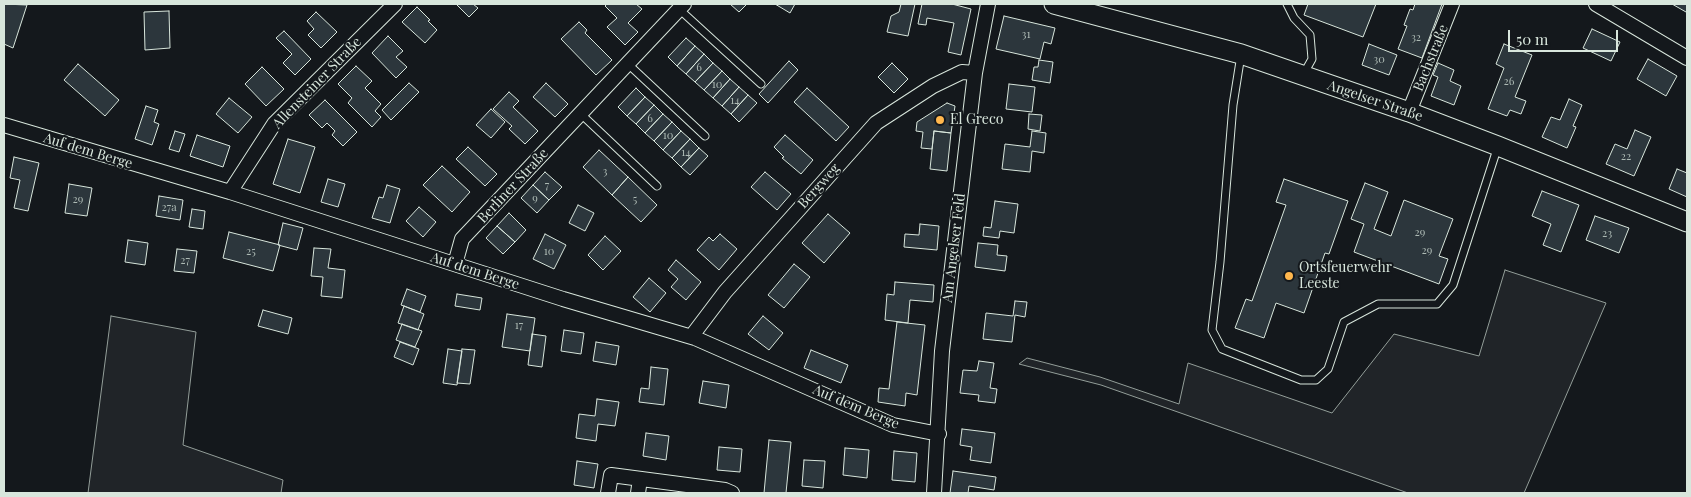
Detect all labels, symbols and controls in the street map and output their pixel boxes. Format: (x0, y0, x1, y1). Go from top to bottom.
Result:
scale bar (1511, 20, 1621, 52)
street label: Bachstraße (1410, 22, 1452, 94)
house number: 31 (1021, 28, 1031, 42)
text: 50 m (1516, 29, 1548, 49)
house number: 32 (1411, 31, 1421, 45)
street label: Allensteiner Straße (269, 34, 365, 132)
house number: 30 (1373, 53, 1385, 67)
house number: 6 (696, 61, 702, 75)
house number: 26 (1504, 75, 1514, 89)
street label: Angelser Straße (1325, 77, 1425, 125)
house number: 10 (712, 78, 722, 92)
house number: 14 (730, 94, 740, 108)
house number: 6 (647, 112, 653, 126)
place label: El Greco (950, 112, 1003, 128)
marker: El Greco (934, 114, 946, 126)
street label: Auf dem Berge (41, 129, 135, 173)
house number: 10 (663, 129, 673, 143)
street label: Berliner Straße (474, 145, 552, 227)
house number: 14 (681, 146, 691, 160)
house number: 22 (1621, 150, 1631, 164)
street label: Bergweg (795, 160, 843, 212)
house number: 3 (603, 165, 607, 179)
house number: 7 (545, 179, 549, 193)
house number: 9 (532, 192, 538, 206)
street label: Am Angelser Feld (939, 192, 969, 304)
house number: 29 (73, 193, 83, 207)
house number: 5 (633, 193, 637, 207)
house number: 27a (161, 201, 177, 215)
house number: 29 (1415, 226, 1425, 240)
house number: 23 (1602, 227, 1612, 241)
house number: 29 (1422, 244, 1432, 258)
house number: 25 (246, 245, 256, 259)
house number: 10 (544, 245, 554, 259)
street label: Auf dem Berge (429, 249, 521, 293)
house number: 27 (180, 254, 190, 268)
place label: Ortsfeuerwehr Leeste (1299, 260, 1392, 292)
marker: Ortsfeuerwehr Leeste (1283, 270, 1295, 282)
house number: 17 (515, 319, 523, 333)
street label: Auf dem Berge (810, 381, 902, 433)

